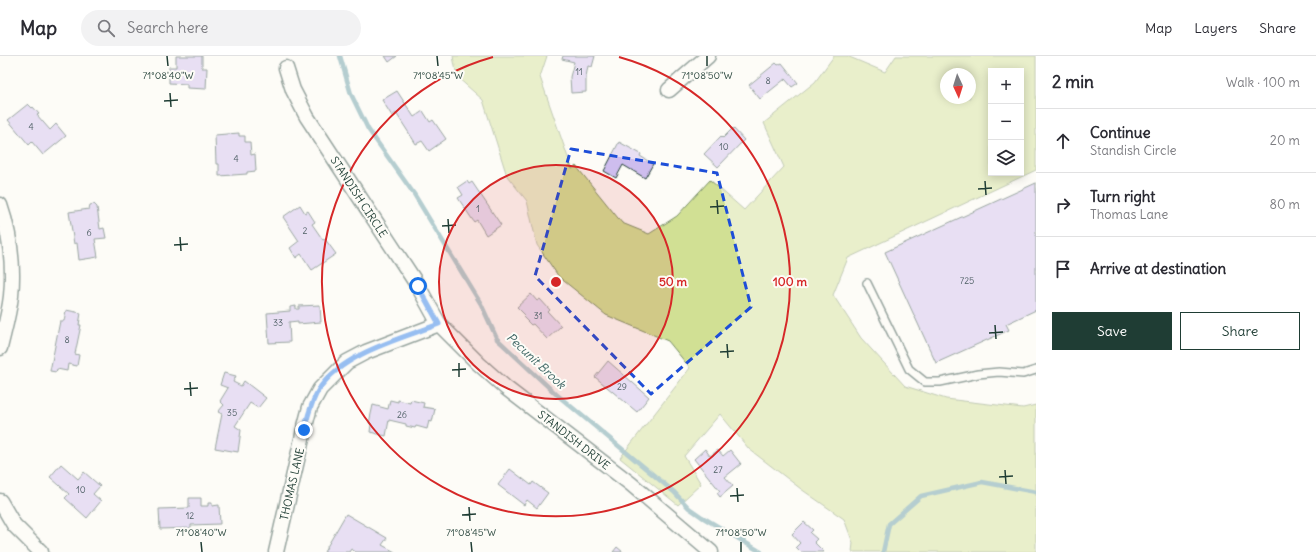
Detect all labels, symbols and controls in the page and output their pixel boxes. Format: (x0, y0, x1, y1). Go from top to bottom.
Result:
search box (81, 10, 361, 46)
text: Map (20, 16, 57, 40)
icon: search (95, 17, 117, 39)
text: Search here (127, 18, 208, 37)
text: Map (1145, 19, 1172, 37)
text: Layers (1194, 19, 1237, 37)
text: Share (1259, 19, 1296, 37)
house number: 11 (575, 66, 583, 77)
north arrow (940, 68, 976, 104)
map controls (988, 68, 1024, 176)
button: + (988, 68, 1024, 104)
text: 71°08'40"W (142, 69, 194, 82)
text: 71°08'45"W (413, 69, 463, 82)
text: 71°08'50"W (681, 69, 733, 82)
text: 2 min (1052, 71, 1094, 93)
text: Walk · 100 m (1226, 74, 1300, 91)
house number: 8 (765, 75, 771, 86)
button: − (988, 104, 1024, 140)
house number: 4 (28, 121, 34, 132)
text: Continue (1090, 123, 1151, 142)
icon: ahead (1052, 130, 1074, 152)
text: 20 m (1270, 132, 1300, 149)
button: layers (988, 140, 1024, 176)
house number: 10 (719, 141, 729, 152)
text: Standish Circle (1090, 142, 1177, 159)
house number: 4 (233, 153, 239, 164)
street label: STANDISH CIRCLE (328, 154, 390, 240)
text: Turn right (1090, 187, 1155, 206)
icon: right (1052, 194, 1074, 216)
text: 80 m (1269, 196, 1300, 213)
house number: 1 (476, 203, 480, 214)
text: Thomas Lane (1090, 206, 1168, 223)
house number: 2 (303, 225, 308, 236)
house number: 6 (86, 227, 92, 238)
icon: arrive (1052, 258, 1074, 280)
text: Arrive at destination (1090, 259, 1226, 278)
text: 50 m (659, 274, 688, 289)
text: 100 m (773, 274, 807, 289)
centre of rings (549, 275, 563, 289)
house number: 725 (960, 275, 974, 286)
route start (409, 277, 427, 295)
house number: 31 (534, 310, 542, 321)
button: Save (1052, 312, 1172, 350)
button: Share (1180, 312, 1300, 350)
house number: 33 (273, 317, 283, 328)
water label: Pecunit Brook (504, 330, 570, 392)
house number: 8 (64, 334, 70, 345)
house number: 29 (617, 381, 627, 392)
house number: 35 (227, 407, 237, 418)
street label: STANDISH DRIVE (535, 407, 613, 473)
house number: 26 (397, 409, 407, 420)
route end (295, 421, 313, 439)
street label: THOMAS LANE (277, 446, 307, 522)
house number: 27 (713, 464, 723, 475)
house number: 10 (76, 484, 86, 495)
house number: 12 (186, 510, 194, 521)
text: 71°08'40"W (175, 526, 227, 539)
text: 71°08'45"W (446, 526, 496, 539)
text: 71°08'50"W (715, 526, 767, 539)

